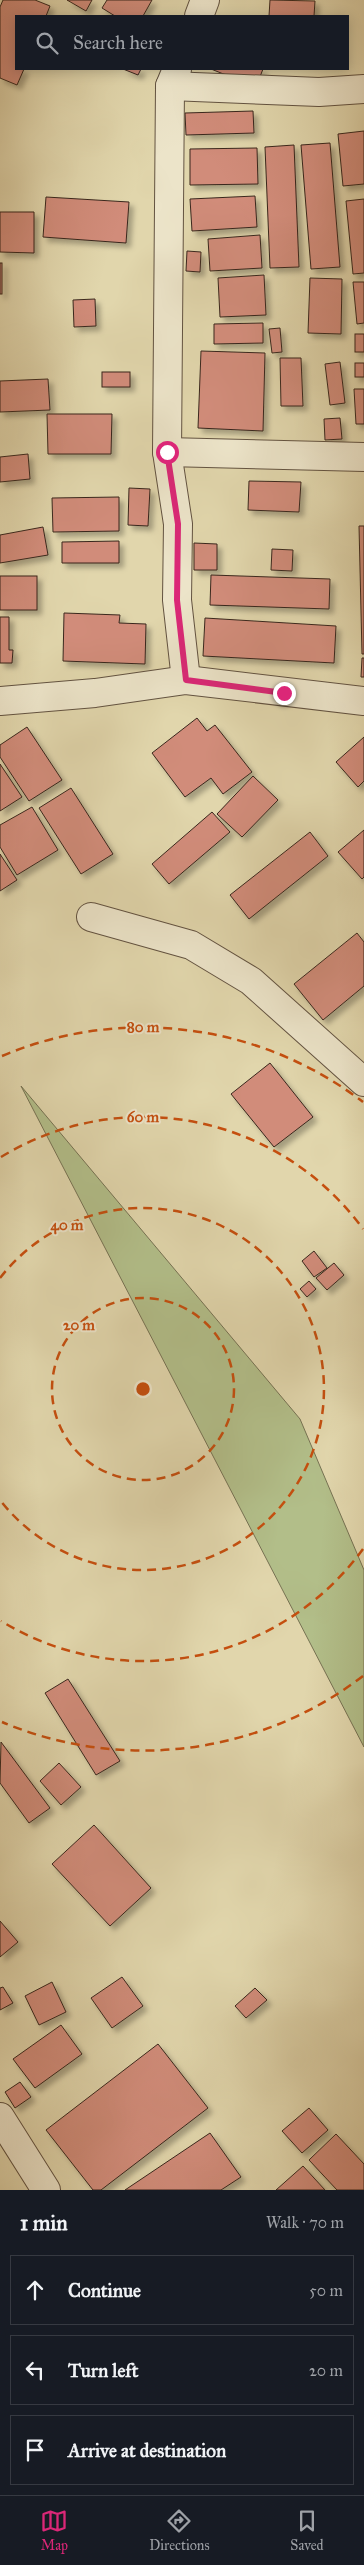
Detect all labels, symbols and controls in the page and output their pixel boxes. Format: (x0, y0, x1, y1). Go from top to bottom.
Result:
search box (15, 15, 349, 70)
icon: search (33, 29, 61, 57)
text: Search here (73, 31, 163, 54)
route start (156, 441, 179, 464)
route end (273, 682, 296, 705)
text: 80 m (127, 1018, 160, 1036)
text: 60 m (127, 1108, 160, 1126)
text: 40 m (51, 1216, 84, 1235)
text: 20 m (63, 1316, 95, 1334)
centre of rings (134, 1380, 152, 1398)
text: 1 min (20, 2210, 68, 2236)
text: Walk · 70 m (266, 2213, 344, 2232)
icon: ahead (21, 2276, 49, 2304)
text: Continue (68, 2279, 141, 2302)
text: 50 m (309, 2281, 343, 2300)
icon: left (21, 2356, 49, 2384)
text: Turn left (68, 2359, 138, 2382)
text: 20 m (309, 2361, 343, 2380)
icon: arrive (21, 2436, 49, 2464)
text: Arrive at destination (68, 2439, 226, 2462)
tab: Map (40, 2507, 68, 2554)
tab: Directions (149, 2507, 210, 2554)
tab: Saved (290, 2507, 324, 2554)

